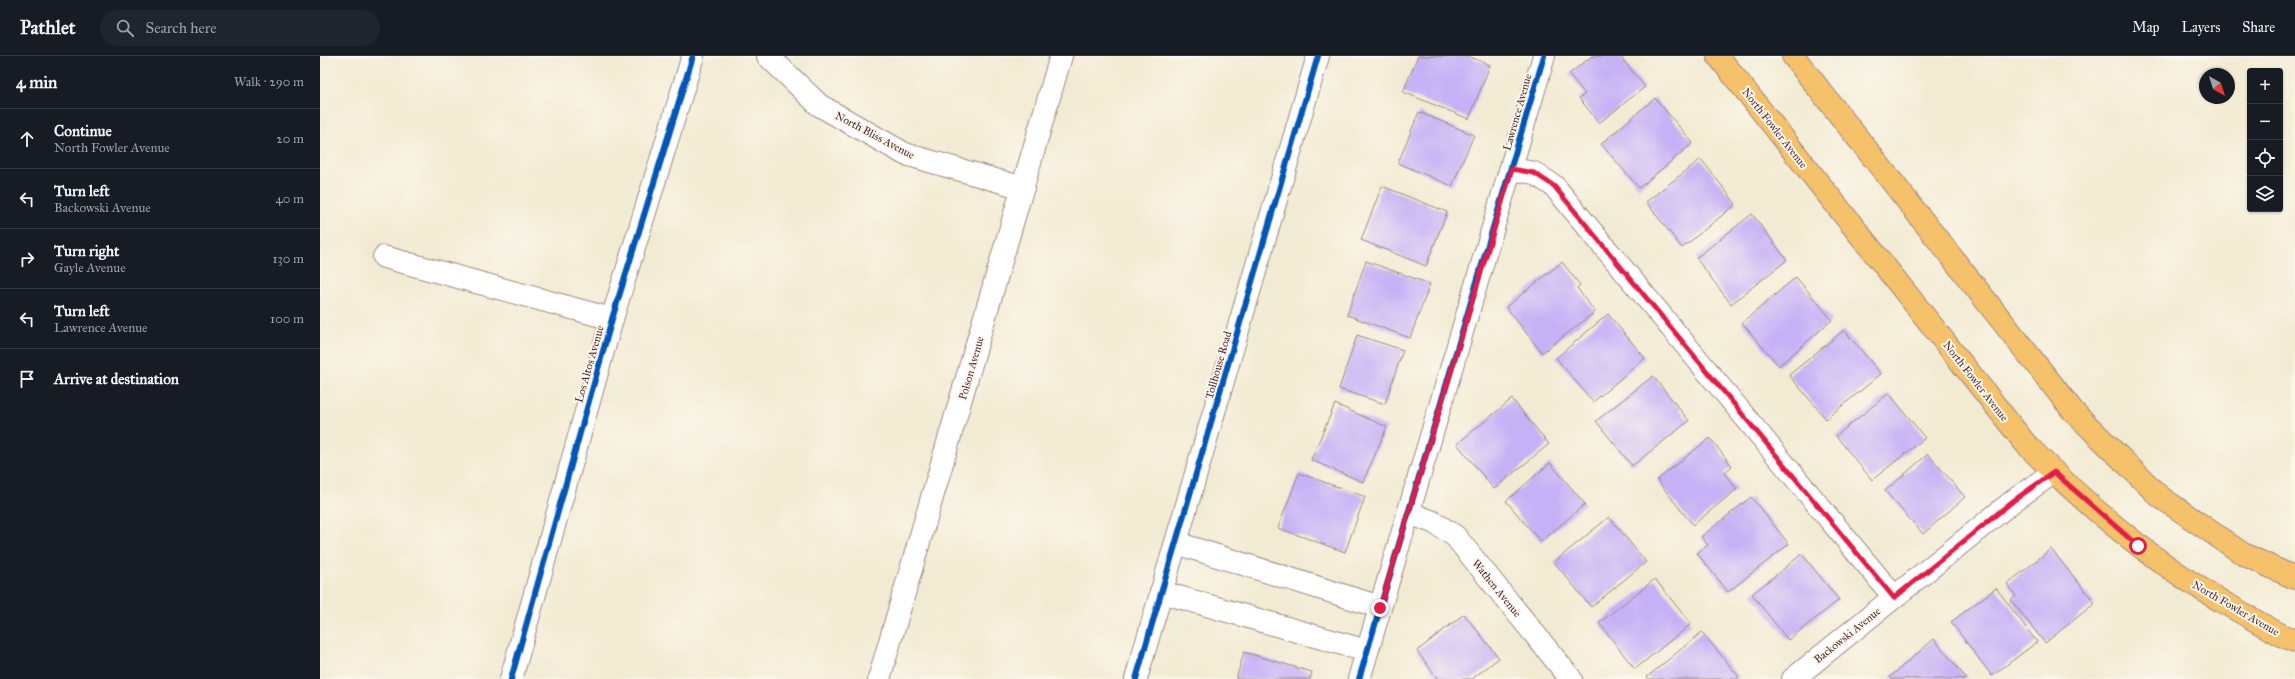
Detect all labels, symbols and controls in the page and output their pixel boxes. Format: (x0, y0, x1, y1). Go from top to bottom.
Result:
search box (100, 10, 380, 46)
text: Pathlet (20, 16, 76, 39)
icon: search (114, 17, 136, 39)
text: Search here (146, 19, 217, 37)
text: Map (2132, 19, 2160, 36)
text: Layers (2182, 19, 2220, 36)
text: Share (2242, 19, 2275, 36)
north arrow (2199, 68, 2235, 104)
map controls (2247, 68, 2283, 212)
button: + (2247, 68, 2283, 104)
text: 4 min (16, 72, 57, 93)
street label: Lawrence Avenue (1500, 72, 1535, 152)
text: Walk · 290 m (234, 74, 304, 90)
street label: North Fowler Avenue (1739, 86, 1810, 171)
button: − (2247, 104, 2283, 140)
street label: North Bliss Avenue (833, 109, 917, 162)
text: Continue (54, 122, 112, 140)
icon: ahead (16, 128, 38, 150)
text: 20 m (276, 131, 304, 147)
text: North Fowler Avenue (54, 140, 170, 156)
button: locate (2247, 140, 2283, 176)
button: layers (2247, 176, 2283, 212)
text: Turn left (54, 182, 110, 200)
icon: left (16, 188, 38, 210)
text: 40 m (275, 191, 304, 207)
text: Backowski Avenue (54, 200, 151, 216)
text: Turn right (54, 242, 119, 260)
icon: right (16, 248, 38, 270)
text: 130 m (272, 251, 304, 267)
text: Gayle Avenue (54, 260, 126, 276)
text: Turn left (54, 302, 110, 320)
icon: left (16, 308, 38, 330)
text: 100 m (270, 311, 304, 327)
text: Lawrence Avenue (54, 320, 148, 336)
street label: Los Altos Avenue (572, 324, 607, 404)
street label: Tollhouse Road (1203, 329, 1235, 401)
street label: Polson Avenue (956, 334, 987, 401)
street label: North Fowler Avenue (1940, 339, 2011, 424)
icon: arrive (16, 368, 38, 390)
text: Arrive at destination (54, 370, 179, 388)
route start (2129, 537, 2147, 555)
street label: Wathen Avenue (1469, 557, 1524, 620)
street label: North Fowler Avenue (2190, 578, 2282, 639)
route end (1371, 599, 1389, 617)
street label: Backowski Avenue (1811, 604, 1884, 666)

